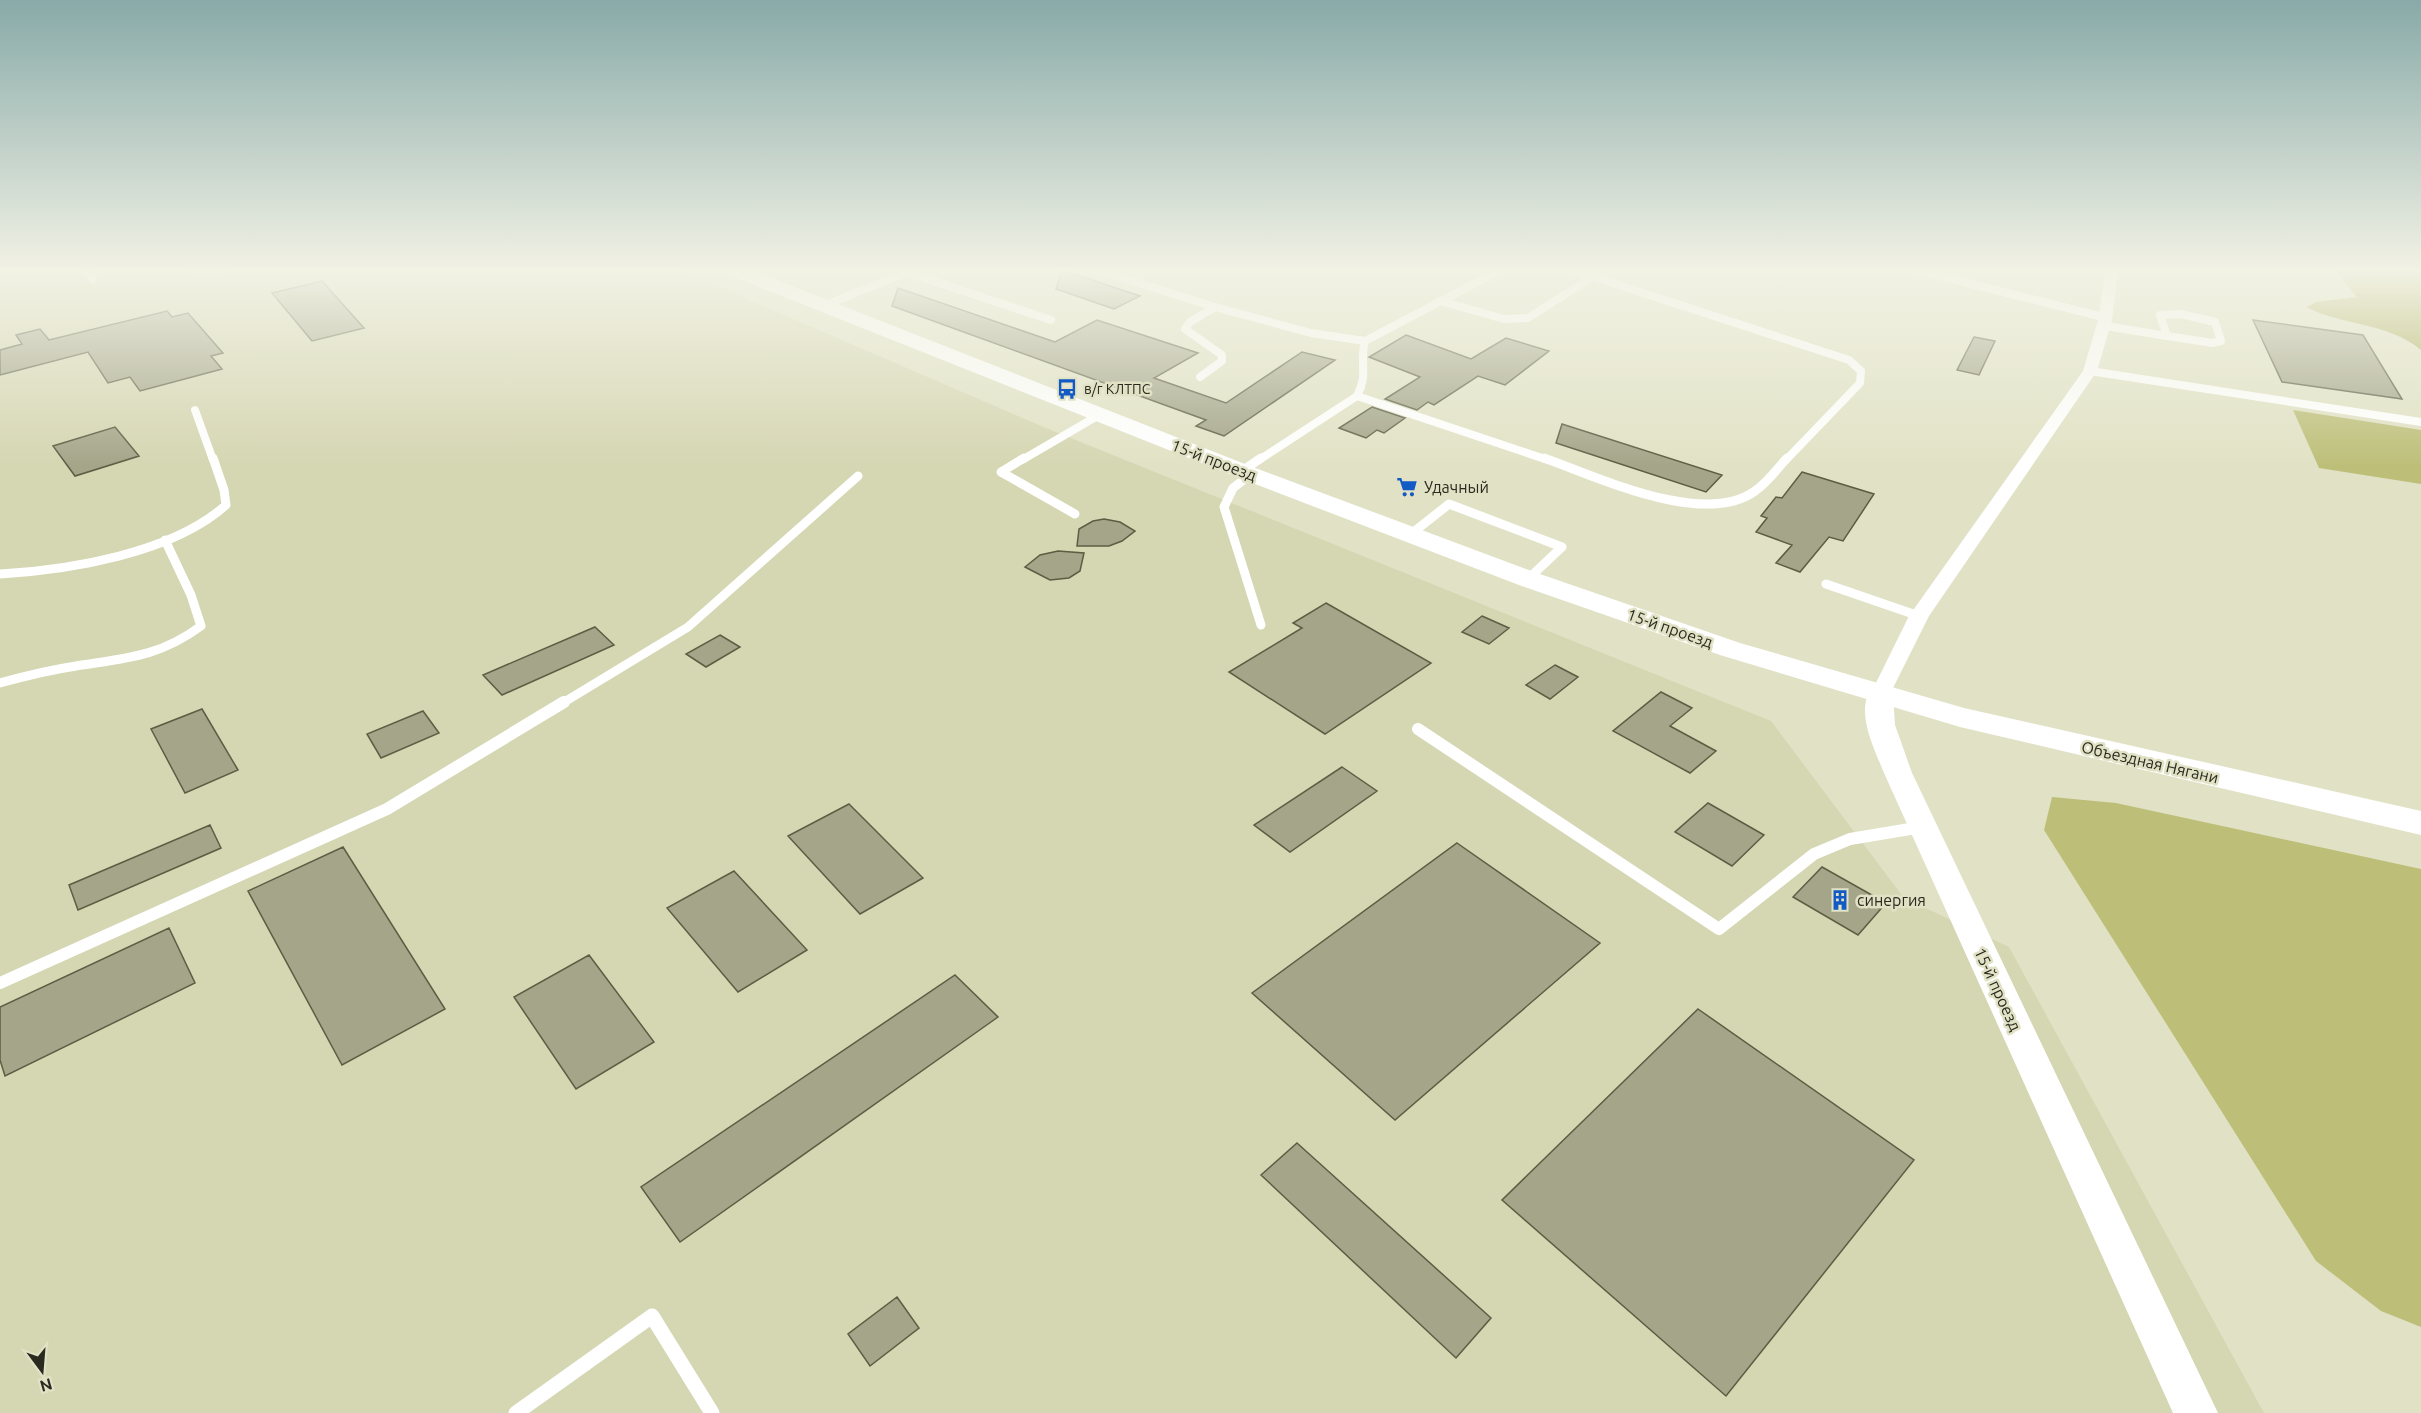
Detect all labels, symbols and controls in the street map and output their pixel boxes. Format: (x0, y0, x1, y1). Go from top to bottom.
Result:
bus stop icon: в/г КЛТПС (1055, 377, 1079, 401)
place label: в/г КЛТПС (1084, 381, 1151, 397)
street label: 15-й проезд (1169, 436, 1259, 484)
supermarket icon: Удачный (1395, 475, 1419, 499)
place label: Удачный (1424, 478, 1489, 496)
street label: 15-й проезд (1625, 605, 1715, 651)
street label: Объездная Нягани (2080, 737, 2220, 787)
building icon: синергия (1828, 888, 1852, 912)
place label: синергия (1857, 891, 1926, 909)
street label: 15-й проезд (1971, 945, 2025, 1033)
north arrow (12, 1341, 72, 1401)
text: N (38, 1375, 54, 1396)

